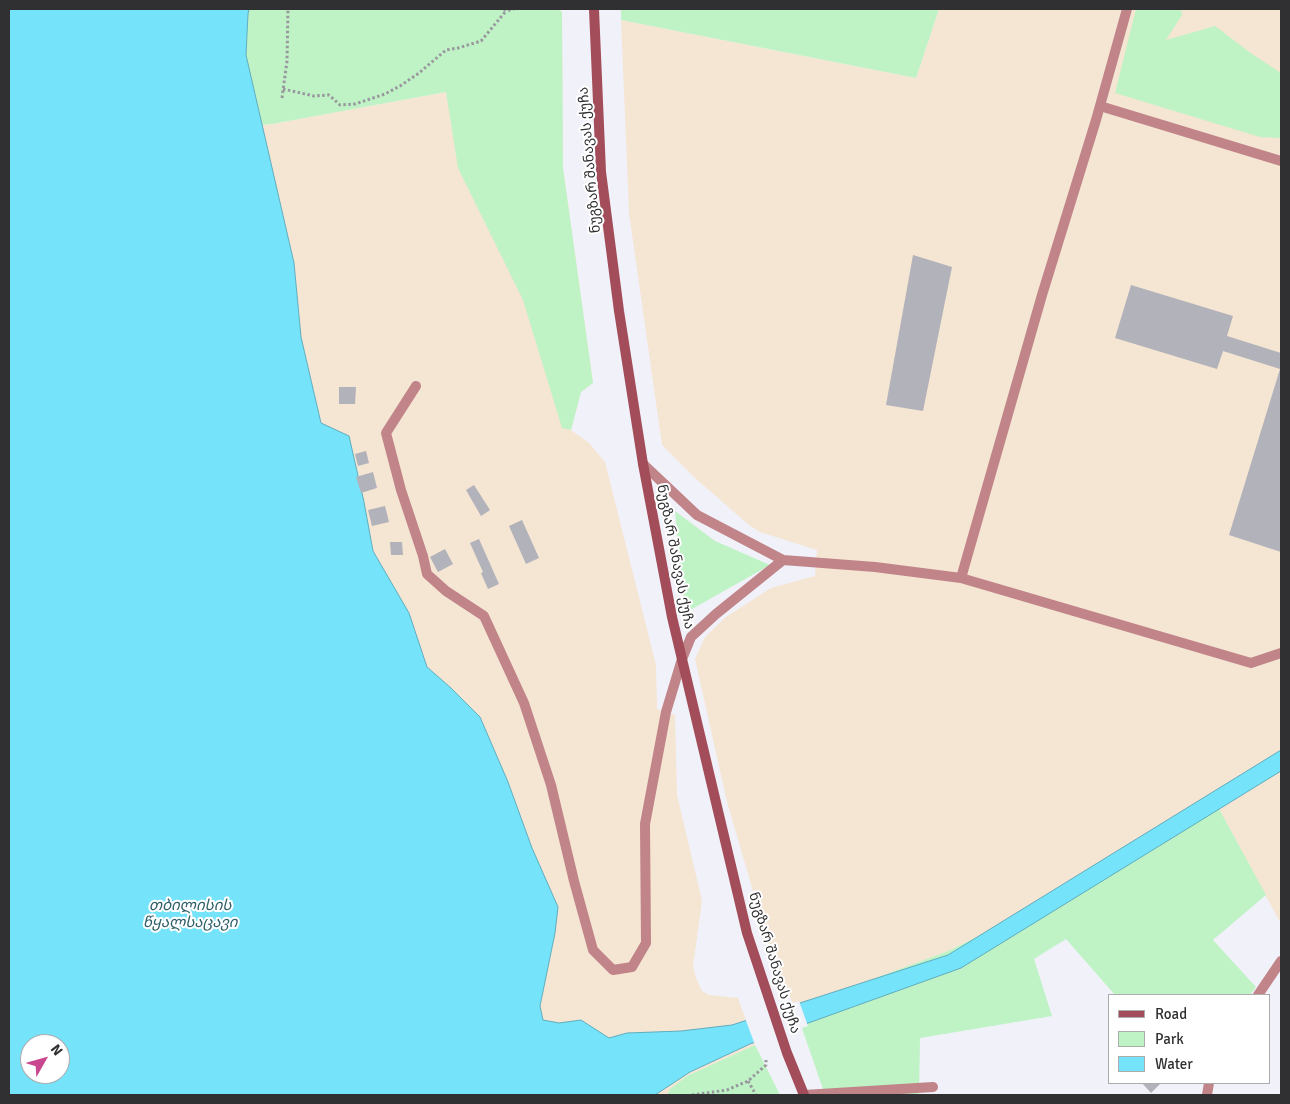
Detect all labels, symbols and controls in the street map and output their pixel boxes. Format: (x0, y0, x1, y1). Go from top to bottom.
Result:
street label: ნუგზარ შანავას ქუჩა (575, 86, 605, 234)
street label: ნუგზარ შანავას ქუჩა (653, 483, 697, 631)
street label: ნუგზარ შანავას ქუჩა (744, 890, 804, 1036)
water label: თბილისის წყალსაცავი (143, 897, 237, 932)
legend (1108, 994, 1270, 1084)
text: Road (1155, 1005, 1187, 1023)
text: Park (1155, 1030, 1184, 1048)
north arrow (20, 1034, 70, 1084)
text: N (47, 1041, 66, 1059)
text: Water (1155, 1055, 1193, 1073)

